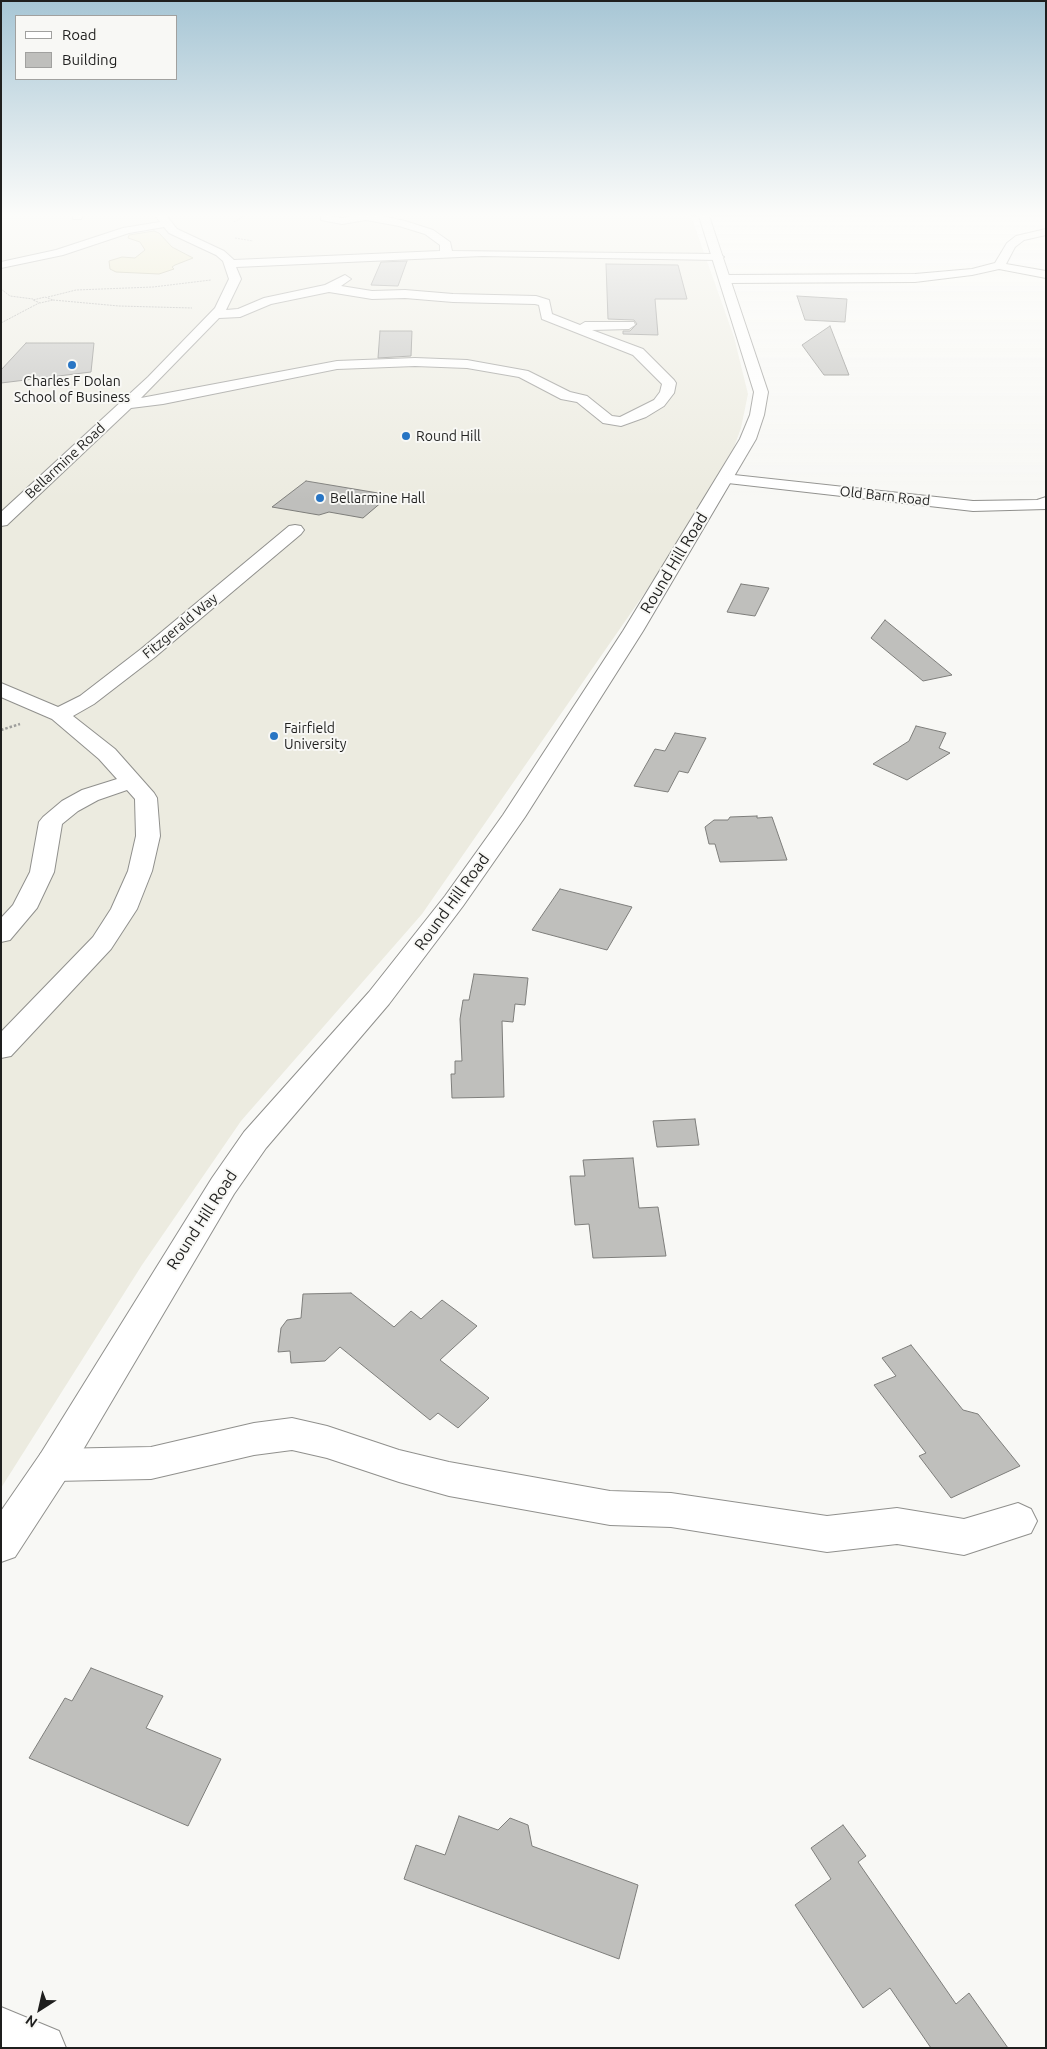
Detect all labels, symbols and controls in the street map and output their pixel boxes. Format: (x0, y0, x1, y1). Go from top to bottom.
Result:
legend (15, 15, 178, 80)
text: Road (62, 26, 97, 43)
text: Building (62, 51, 117, 68)
marker: Charles F Dolan School of Business (66, 359, 78, 371)
place label: Charles F Dolan School of Business (14, 373, 130, 406)
street label: Bellarmine Road (22, 420, 108, 502)
place label: Round Hill (416, 428, 481, 444)
marker: Round Hill (400, 430, 412, 442)
street label: Old Barn Road (839, 483, 931, 509)
place label: Bellarmine Hall (330, 490, 425, 506)
marker: Bellarmine Hall (314, 492, 326, 504)
street label: Round Hill Road (636, 509, 712, 617)
street label: Fitzgerald Way (139, 590, 221, 662)
place label: Fairfield University (284, 720, 347, 752)
marker: Fairfield University (268, 730, 280, 742)
street label: Round Hill Road (411, 850, 493, 954)
street label: Round Hill Road (163, 1167, 241, 1273)
north arrow (15, 1984, 65, 2034)
text: N (23, 2012, 40, 2031)

